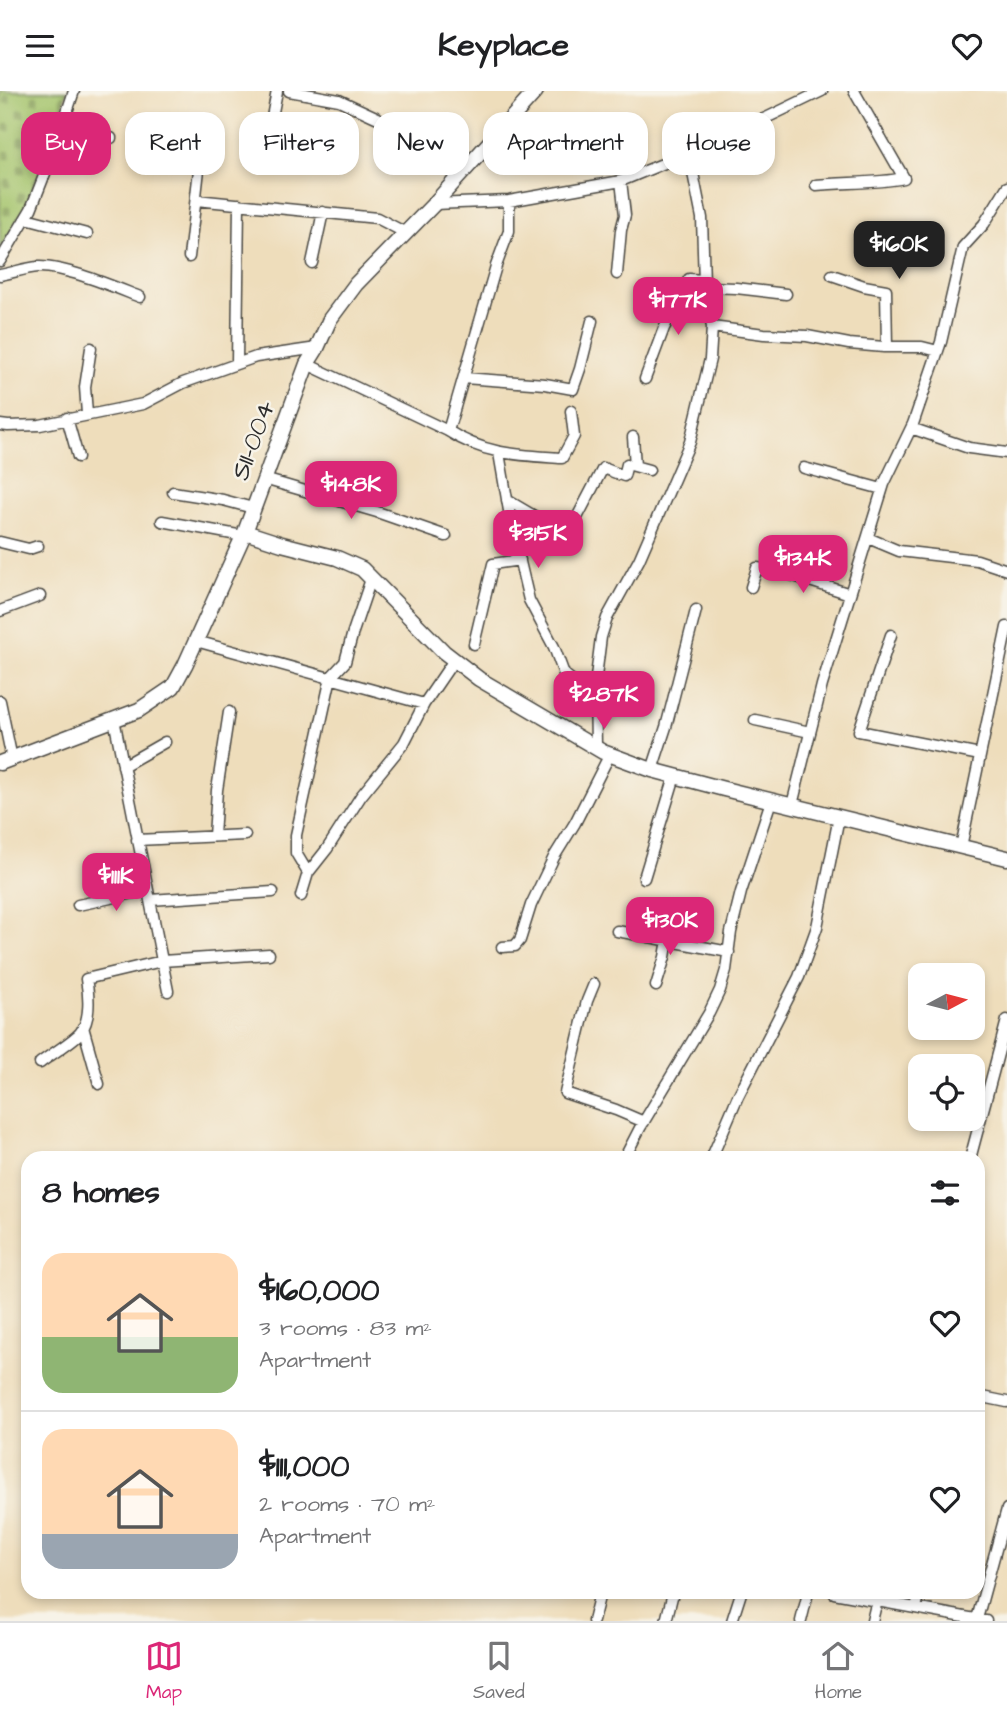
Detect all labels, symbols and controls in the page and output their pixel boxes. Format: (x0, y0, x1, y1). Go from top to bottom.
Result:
text: Keyplace (438, 23, 569, 68)
icon: menu (21, 27, 59, 65)
icon: heart (948, 27, 986, 65)
chip: Buy (21, 112, 111, 175)
chip: Rent (125, 112, 225, 175)
chip: Filters (239, 112, 359, 175)
chip: New (373, 112, 469, 175)
chip: Apartment (483, 112, 648, 175)
chip: House (662, 112, 775, 175)
pin: $160K (850, 221, 948, 281)
text: $160K (870, 228, 928, 260)
pin: $177K (629, 278, 727, 337)
text: $177K (649, 284, 707, 316)
street label: S11-004 (222, 395, 284, 485)
pin: $148K (302, 461, 400, 521)
text: $148K (321, 468, 381, 500)
pin: $315K (489, 511, 587, 570)
text: $315K (509, 517, 567, 549)
pin: $134K (754, 535, 852, 595)
text: $134K (774, 542, 832, 574)
pin: $287K (555, 671, 653, 731)
text: $287K (570, 678, 638, 710)
pin: $111K (67, 853, 165, 913)
text: $111K (98, 860, 134, 892)
pin: $130K (621, 897, 719, 957)
text: $130K (642, 904, 698, 936)
north arrow (908, 963, 985, 1039)
map controls (908, 963, 985, 1131)
button: locate (908, 1054, 985, 1131)
text: 8 homes (42, 1172, 160, 1214)
icon: filters (926, 1174, 964, 1212)
text: $160,000 (259, 1270, 379, 1312)
icon: home (98, 1281, 182, 1365)
icon: heart (926, 1304, 964, 1342)
text: 3 rooms · 83 m² (259, 1312, 432, 1344)
text: Apartment (259, 1344, 371, 1376)
text: $111,000 (259, 1446, 349, 1488)
icon: home (98, 1457, 182, 1541)
icon: heart (926, 1480, 964, 1518)
text: 2 rooms · 70 m² (259, 1488, 435, 1520)
text: Apartment (259, 1520, 371, 1552)
tab: Map (145, 1637, 183, 1706)
tab: Saved (473, 1637, 525, 1706)
tab: Home (815, 1637, 862, 1706)

